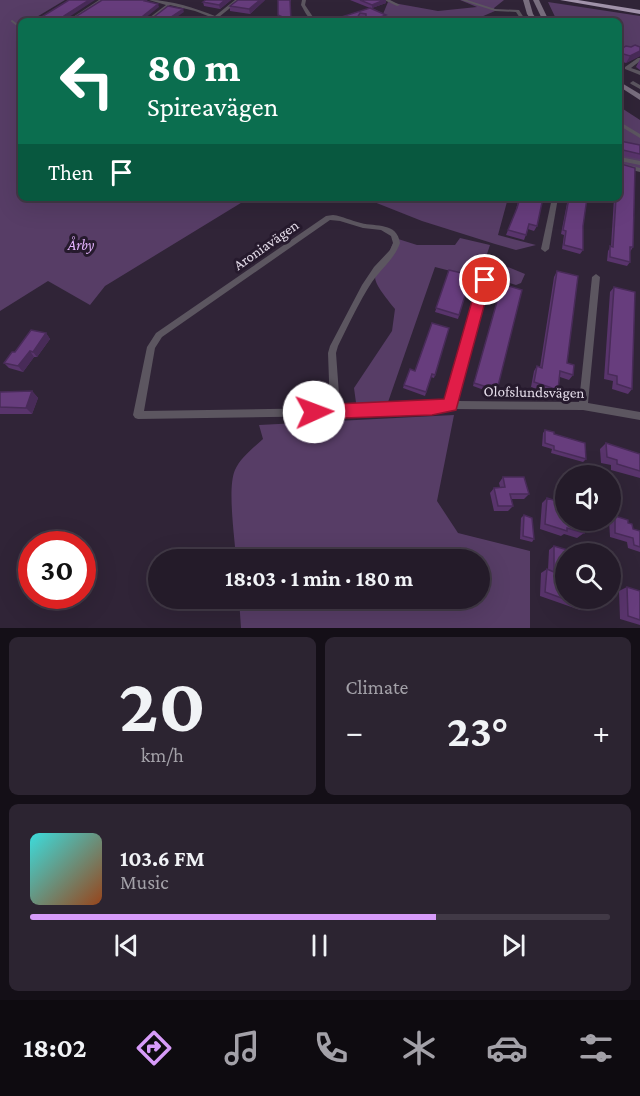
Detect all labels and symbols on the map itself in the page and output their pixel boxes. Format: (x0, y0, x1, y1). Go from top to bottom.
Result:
street label: Aroniavägen (231, 217, 302, 274)
park label: Årby (67, 236, 94, 254)
pin (459, 254, 510, 305)
position arrow (282, 380, 346, 444)
street label: Olofslundsvägen (483, 383, 585, 402)
speed limit sign: 30 (18, 531, 96, 609)

